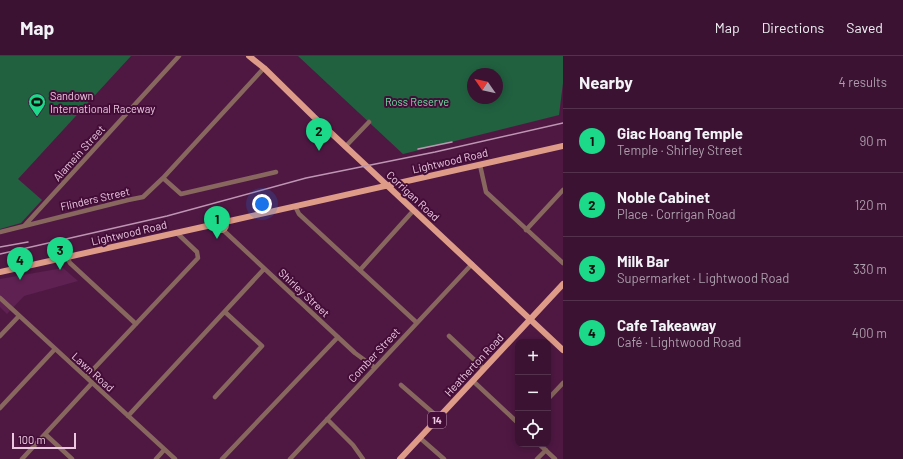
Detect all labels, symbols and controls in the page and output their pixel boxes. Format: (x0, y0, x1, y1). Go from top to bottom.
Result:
text: Map (20, 16, 54, 39)
text: Map (715, 19, 740, 36)
text: Directions (762, 19, 824, 36)
text: Saved (846, 19, 883, 36)
north arrow (467, 68, 503, 104)
text: Nearby (579, 72, 633, 92)
text: 4 results (839, 74, 887, 90)
place label: Sandown International Raceway (50, 89, 155, 115)
sports icon: Sandown International Raceway (27, 92, 47, 117)
park label: Ross Reserve (385, 95, 449, 108)
pin: 2 (306, 118, 332, 151)
street label: Alamein Street (50, 122, 107, 183)
text: Giac Hoang Temple (617, 124, 743, 142)
text: 1 (590, 133, 594, 149)
text: 90 m (860, 133, 887, 149)
text: Temple · Shirley Street (617, 142, 743, 158)
street label: Lightwood Road (411, 146, 489, 176)
street label: Corrigan Road (384, 168, 442, 223)
street label: Flinders Street (59, 184, 131, 213)
text: Noble Cabinet (617, 188, 710, 206)
your location (252, 194, 272, 214)
text: 2 (588, 197, 596, 213)
text: 120 m (855, 197, 887, 213)
pin: 1 (204, 206, 230, 239)
text: Place · Corrigan Road (617, 206, 736, 222)
street label: Lightwood Road (90, 218, 168, 248)
pin: 3 (47, 237, 73, 270)
pin: 4 (7, 247, 33, 280)
text: Milk Bar (617, 252, 669, 270)
text: 3 (588, 261, 596, 277)
text: 330 m (853, 261, 887, 277)
street label: Shirley Street (276, 266, 332, 319)
text: Supermarket · Lightwood Road (617, 270, 789, 286)
text: Cafe Takeaway (617, 316, 716, 334)
street label: Comber Street (345, 325, 402, 385)
text: 4 (588, 325, 596, 341)
text: 400 m (852, 325, 887, 341)
street label: Heatherton Road (441, 331, 506, 399)
text: Café · Lightwood Road (617, 334, 741, 350)
map controls (515, 339, 551, 447)
button: + (515, 339, 551, 375)
street label: Lawn Road (70, 349, 117, 394)
button: − (515, 375, 551, 411)
button: locate (515, 411, 551, 447)
road number: 14 (428, 412, 446, 428)
scale bar (12, 431, 76, 450)
text: 100 m (18, 433, 46, 446)

